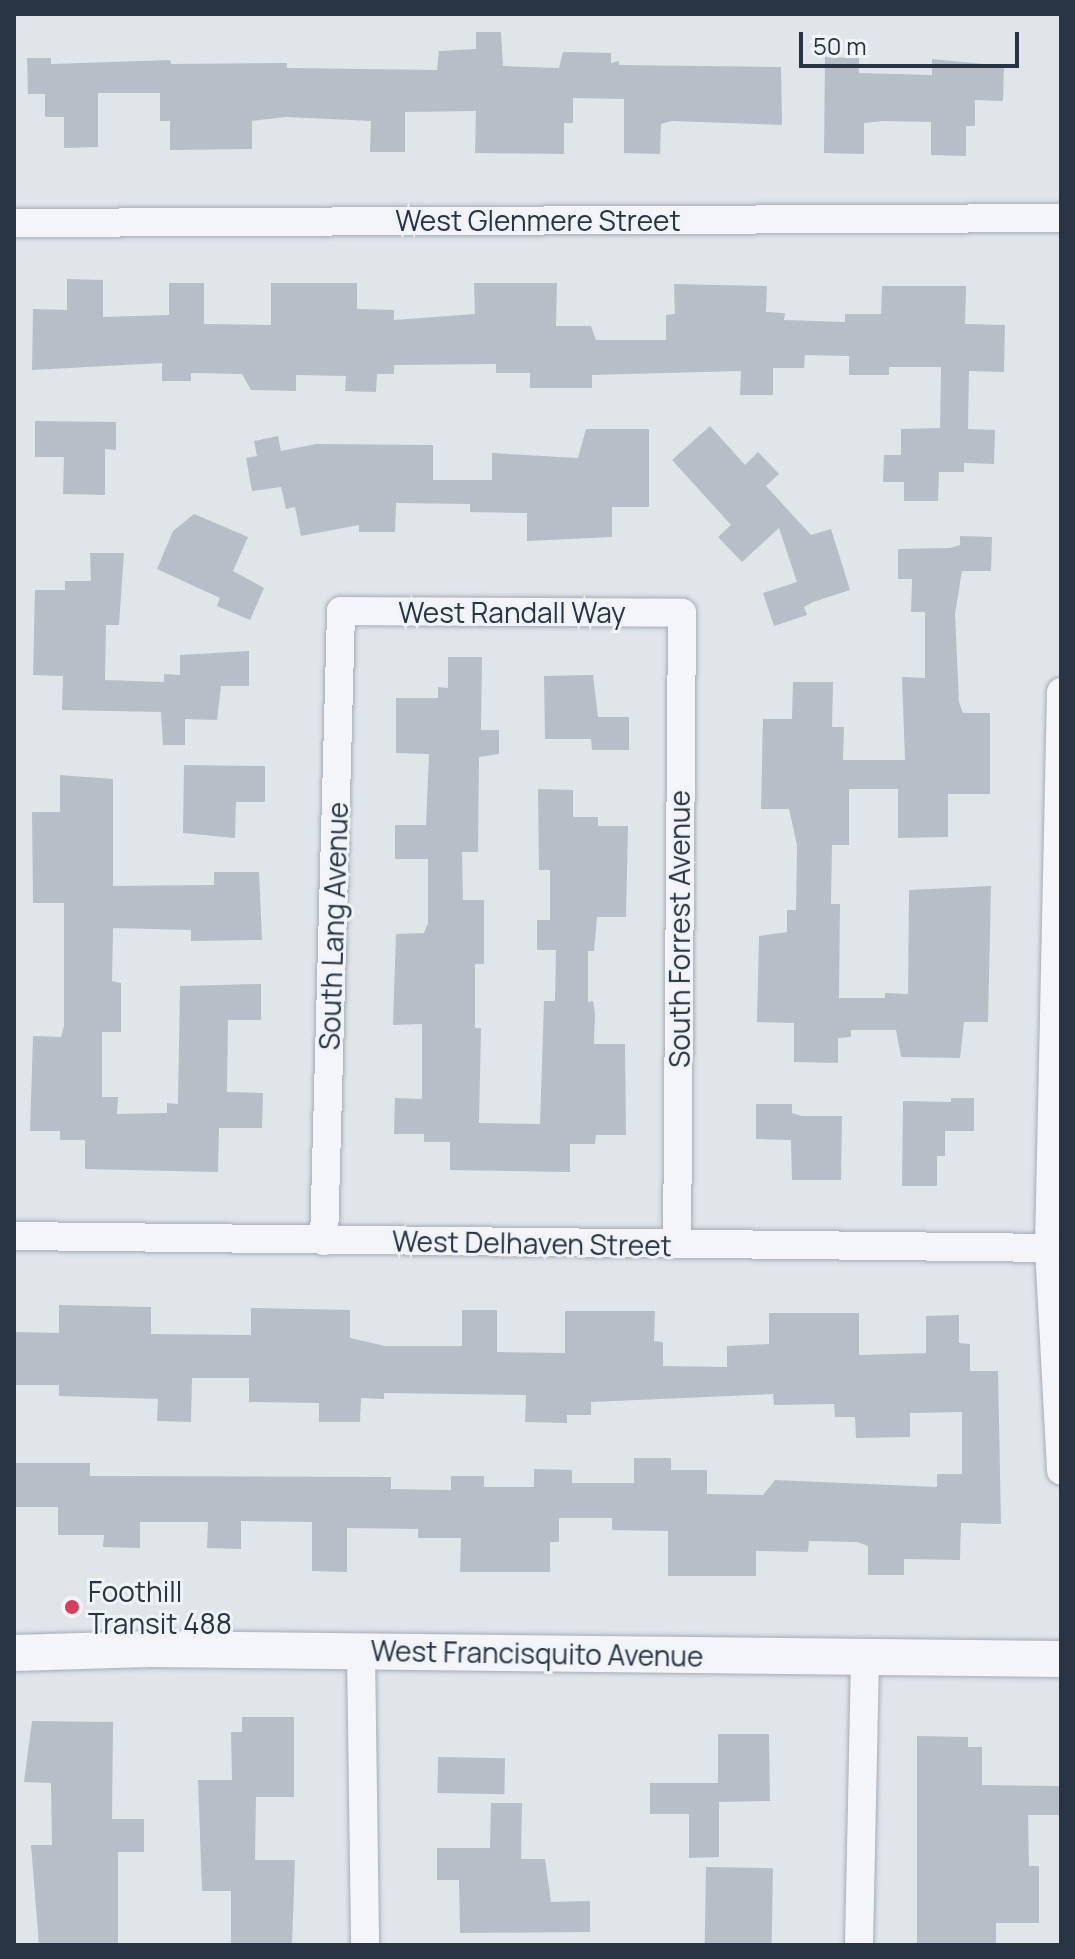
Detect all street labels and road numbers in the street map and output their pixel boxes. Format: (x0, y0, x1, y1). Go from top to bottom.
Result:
street label: West Glenmere Street (395, 203, 681, 237)
street label: West Randall Way (398, 595, 626, 629)
street label: South Forrest Avenue (662, 790, 696, 1068)
street label: South Lang Avenue (312, 801, 354, 1051)
street label: West Delhaven Street (392, 1224, 672, 1262)
street label: West Francisquito Avenue (370, 1633, 704, 1673)

